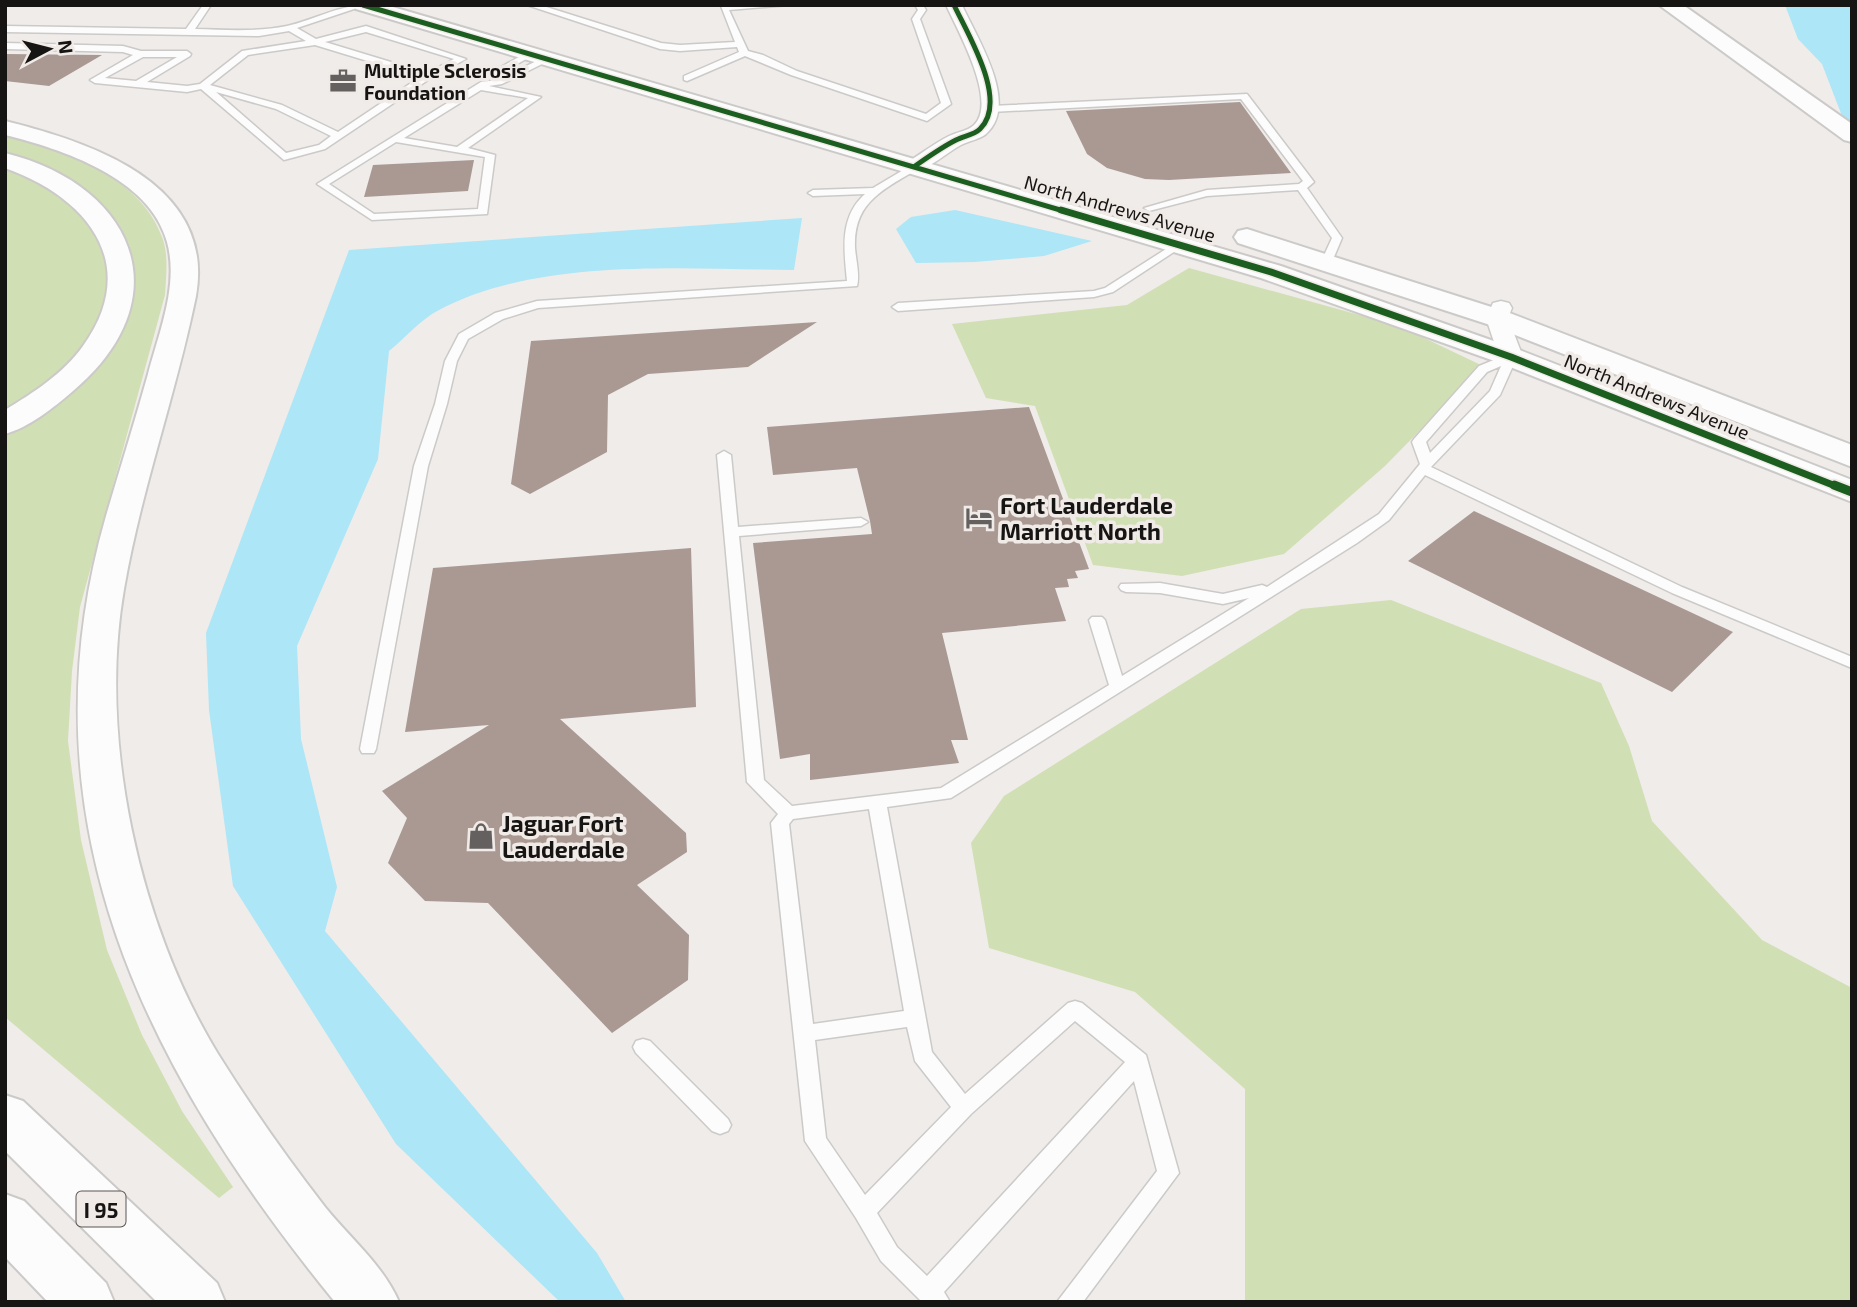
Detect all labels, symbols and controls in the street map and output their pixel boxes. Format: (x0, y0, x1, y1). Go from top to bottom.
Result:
north arrow (14, 14, 84, 84)
text: N (54, 39, 79, 55)
place label: Multiple Sclerosis Foundation (364, 59, 526, 104)
office icon: Multiple Sclerosis Foundation (328, 66, 358, 96)
street label: North Andrews Avenue (1022, 170, 1218, 246)
street label: North Andrews Avenue (1561, 348, 1753, 444)
place label: Fort Lauderdale Marriott North (1000, 491, 1173, 545)
hotel icon: Fort Lauderdale Marriott North (964, 503, 994, 533)
place label: Jaguar Fort Lauderdale (502, 809, 625, 863)
shop icon: Jaguar Fort Lauderdale (466, 821, 496, 851)
road number: I 95 (76, 1192, 126, 1226)

